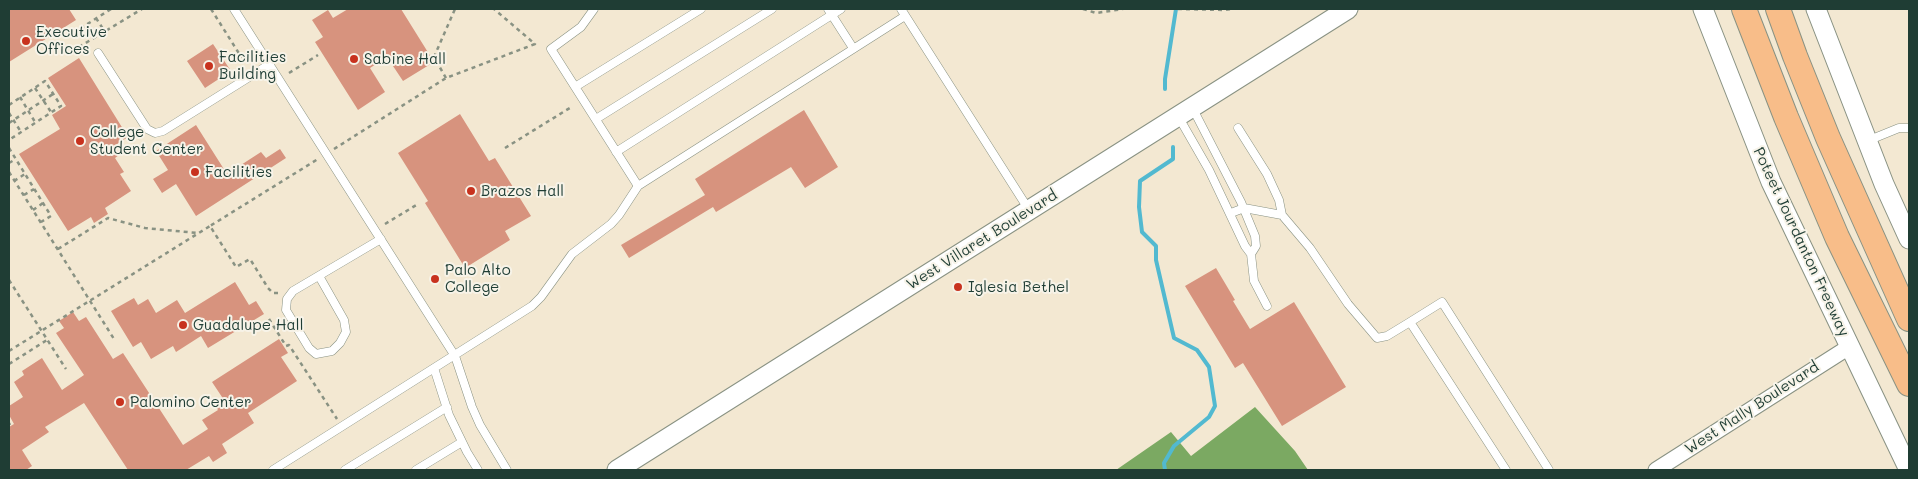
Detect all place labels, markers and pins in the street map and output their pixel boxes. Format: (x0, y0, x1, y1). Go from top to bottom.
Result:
place label: Executive Offices (36, 23, 107, 58)
marker: Executive Offices (20, 35, 32, 47)
place label: Facilities Building (219, 48, 286, 83)
place label: Sabine Hall (364, 50, 446, 68)
marker: Sabine Hall (348, 53, 360, 65)
marker: Facilities Building (203, 60, 215, 72)
place label: College Student Center (90, 123, 203, 158)
marker: College Student Center (74, 135, 86, 147)
place label: Facilities (205, 163, 272, 181)
marker: Facilities (189, 166, 201, 178)
place label: Brazos Hall (481, 182, 564, 200)
marker: Brazos Hall (465, 185, 477, 197)
place label: Palo Alto College (445, 261, 511, 296)
marker: Palo Alto College (429, 273, 441, 285)
place label: Iglesia Bethel (968, 278, 1069, 296)
marker: Iglesia Bethel (952, 281, 964, 293)
place label: Guadalupe Hall (193, 316, 303, 334)
marker: Guadalupe Hall (177, 319, 189, 331)
place label: Palomino Center (130, 393, 251, 411)
marker: Palomino Center (114, 396, 126, 408)

